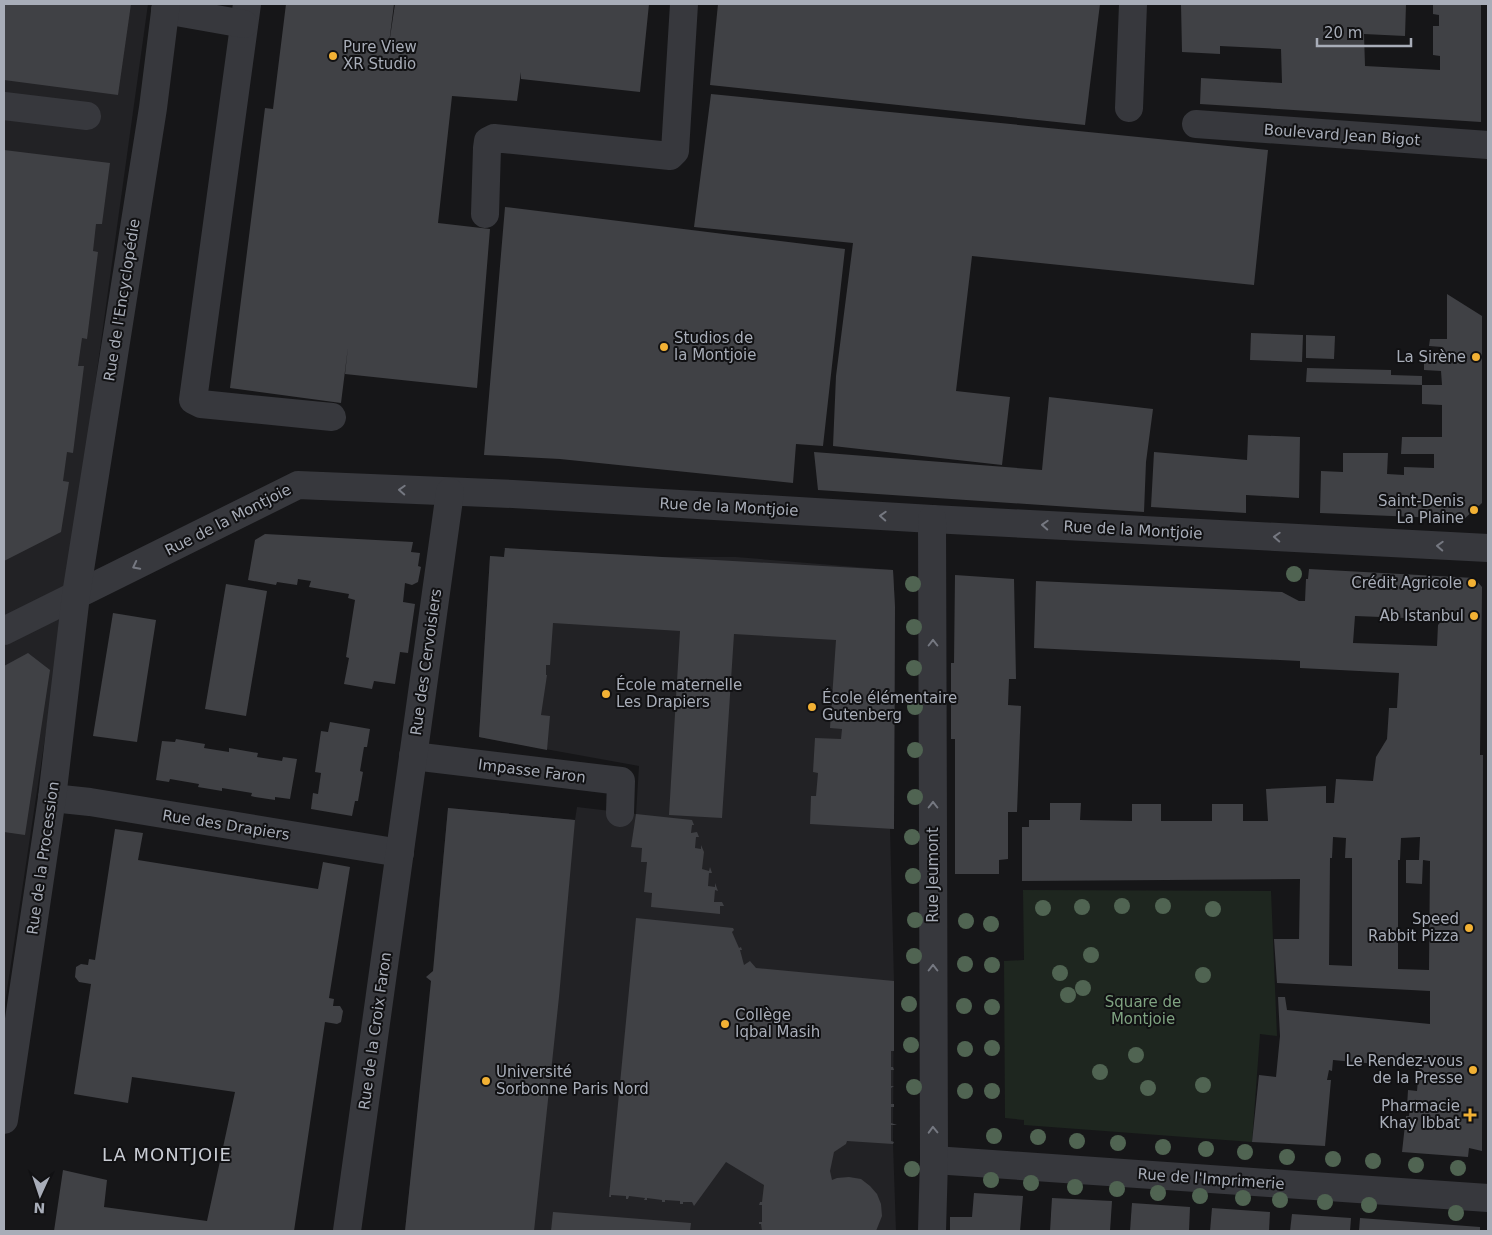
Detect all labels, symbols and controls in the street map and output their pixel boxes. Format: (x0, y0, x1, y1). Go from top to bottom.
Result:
scale bar (1317, 15, 1411, 47)
text: 20 m (1324, 24, 1362, 42)
place label: Pure View XR Studio (343, 38, 417, 73)
marker: Pure View XR Studio (327, 50, 339, 62)
street label: Boulevard Jean Bigot (1263, 121, 1421, 149)
street label: Rue de l'Encyclopédie (100, 217, 144, 383)
place label: Studios de la Montjoie (674, 329, 756, 364)
marker: Studios de la Montjoie (658, 341, 670, 353)
place label: La Sirène (1396, 348, 1466, 366)
marker: La Sirène (1470, 351, 1482, 363)
street label: Rue de la Montjoie (162, 480, 294, 560)
one-way arrow (397, 484, 405, 495)
place label: Saint-Denis La Plaine (1378, 492, 1464, 527)
street label: Rue de la Montjoie (659, 494, 799, 520)
marker: Saint-Denis La Plaine (1468, 504, 1480, 516)
one-way arrow (879, 511, 887, 522)
street label: Rue de la Montjoie (1063, 517, 1203, 543)
one-way arrow (1041, 519, 1049, 530)
one-way arrow (1273, 532, 1281, 543)
one-way arrow (1435, 540, 1443, 551)
one-way arrow (132, 560, 141, 570)
place label: Crédit Agricole (1351, 574, 1462, 592)
marker: Crédit Agricole (1466, 577, 1478, 589)
street label: Rue des Cervoisiers (407, 587, 445, 736)
place label: Ab Istanbul (1379, 607, 1464, 625)
marker: Ab Istanbul (1468, 610, 1480, 622)
one-way arrow (927, 638, 938, 646)
place label: École maternelle Les Drapiers (616, 675, 742, 711)
marker: École maternelle Les Drapiers (600, 688, 612, 700)
place label: École élémentaire Gutenberg (822, 688, 957, 724)
marker: École élémentaire Gutenberg (806, 701, 818, 713)
street label: Impasse Faron (477, 755, 587, 787)
street label: Rue de la Procession (23, 780, 63, 936)
one-way arrow (928, 801, 938, 808)
street label: Rue des Drapiers (161, 806, 291, 844)
street label: Rue Jeumont (924, 827, 942, 923)
place label: Speed Rabbit Pizza (1368, 910, 1459, 945)
marker: Speed Rabbit Pizza (1463, 922, 1475, 934)
street label: Rue de la Croix Faron (355, 951, 395, 1111)
one-way arrow (928, 963, 938, 971)
park label: Square de Montjoie (1105, 993, 1181, 1028)
place label: Collège Iqbal Masih (735, 1006, 820, 1041)
marker: Collège Iqbal Masih (719, 1018, 731, 1030)
place label: Le Rendez-vous de la Presse (1345, 1052, 1463, 1087)
place label: Université Sorbonne Paris Nord (496, 1063, 649, 1098)
marker: Le Rendez-vous de la Presse (1467, 1064, 1479, 1076)
marker: Université Sorbonne Paris Nord (480, 1075, 492, 1087)
place label: Pharmacie Khay Ibbat (1379, 1097, 1460, 1132)
marker: Pharmacie Khay Ibbat (1464, 1109, 1476, 1121)
one-way arrow (928, 1126, 938, 1134)
district label: LA MONTJOIE (102, 1144, 232, 1165)
street label: Rue de l'Imprimerie (1137, 1165, 1285, 1193)
north arrow (15, 1170, 65, 1220)
text: N (33, 1200, 46, 1216)

